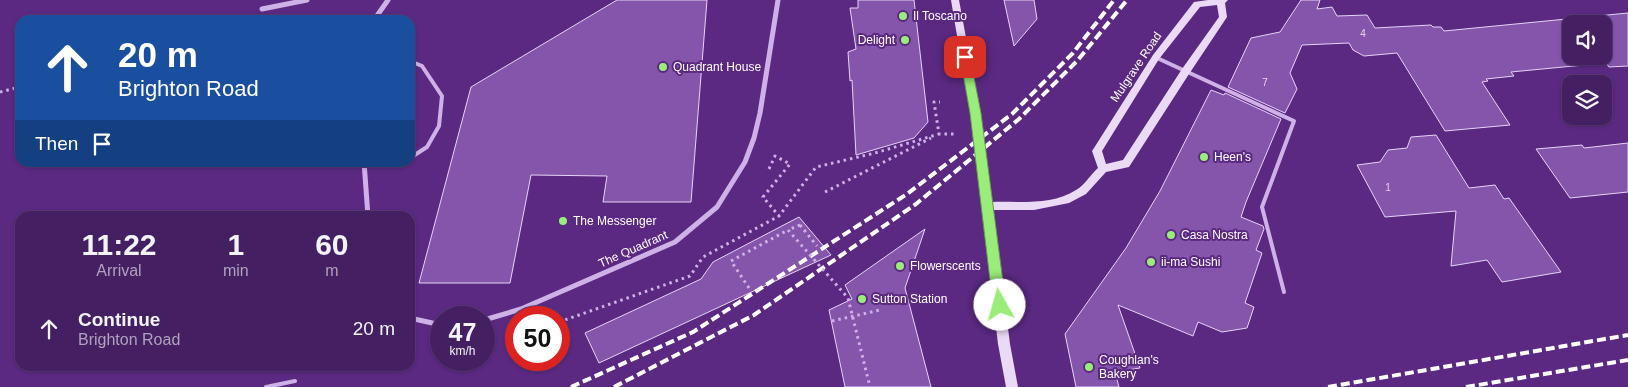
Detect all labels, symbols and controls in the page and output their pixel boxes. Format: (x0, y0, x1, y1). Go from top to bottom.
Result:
place label: Il Toscano (913, 9, 967, 23)
marker: Il Toscano (897, 10, 909, 22)
map controls (1562, 15, 1612, 125)
button: sound (1562, 15, 1612, 65)
house number: 4 (1360, 28, 1366, 39)
street label: Mulgrave Road (1107, 29, 1165, 105)
place label: Delight (858, 33, 896, 47)
marker: Delight (899, 34, 911, 46)
icon: ahead (35, 35, 100, 100)
text: 20 m (118, 35, 198, 74)
pin (944, 36, 986, 78)
icon: arrive (951, 43, 979, 71)
place label: Quadrant House (673, 60, 761, 74)
marker: Quadrant House (657, 61, 669, 73)
button: layers (1562, 75, 1612, 125)
text: Brighton Road (118, 76, 259, 101)
house number: 7 (1262, 77, 1268, 88)
icon: arrive (88, 130, 116, 158)
text: Then (35, 133, 78, 154)
place label: Heen's (1214, 150, 1251, 164)
marker: Heen's (1198, 151, 1210, 163)
house number: 1 (1385, 182, 1391, 193)
place label: The Messenger (573, 214, 656, 228)
marker: The Messenger (557, 215, 569, 227)
street label: The Quadrant (596, 227, 670, 270)
text: 11:22 (81, 228, 157, 261)
text: 1 (228, 228, 244, 261)
text: 60 (315, 228, 349, 261)
place label: Casa Nostra (1181, 228, 1248, 242)
marker: Casa Nostra (1165, 229, 1177, 241)
place label: ii-ma Sushi (1161, 255, 1220, 269)
marker: ii-ma Sushi (1145, 256, 1157, 268)
place label: Flowerscents (910, 259, 981, 273)
marker: Flowerscents (894, 260, 906, 272)
text: Arrival (96, 262, 142, 279)
text: min (223, 262, 249, 279)
text: m (325, 262, 339, 279)
position arrow (973, 278, 1025, 330)
place label: Sutton Station (872, 292, 947, 306)
marker: Sutton Station (856, 293, 868, 305)
speed limit sign: 50 (505, 306, 570, 371)
text: Continue (78, 309, 160, 330)
icon: ahead (35, 315, 63, 343)
text: 20 m (353, 318, 395, 339)
text: 47 (449, 318, 476, 346)
text: Brighton Road (78, 331, 180, 348)
text: km/h (449, 344, 476, 358)
place label: Coughlan's Bakery (1099, 353, 1159, 381)
marker: Coughlan's Bakery (1083, 361, 1095, 373)

